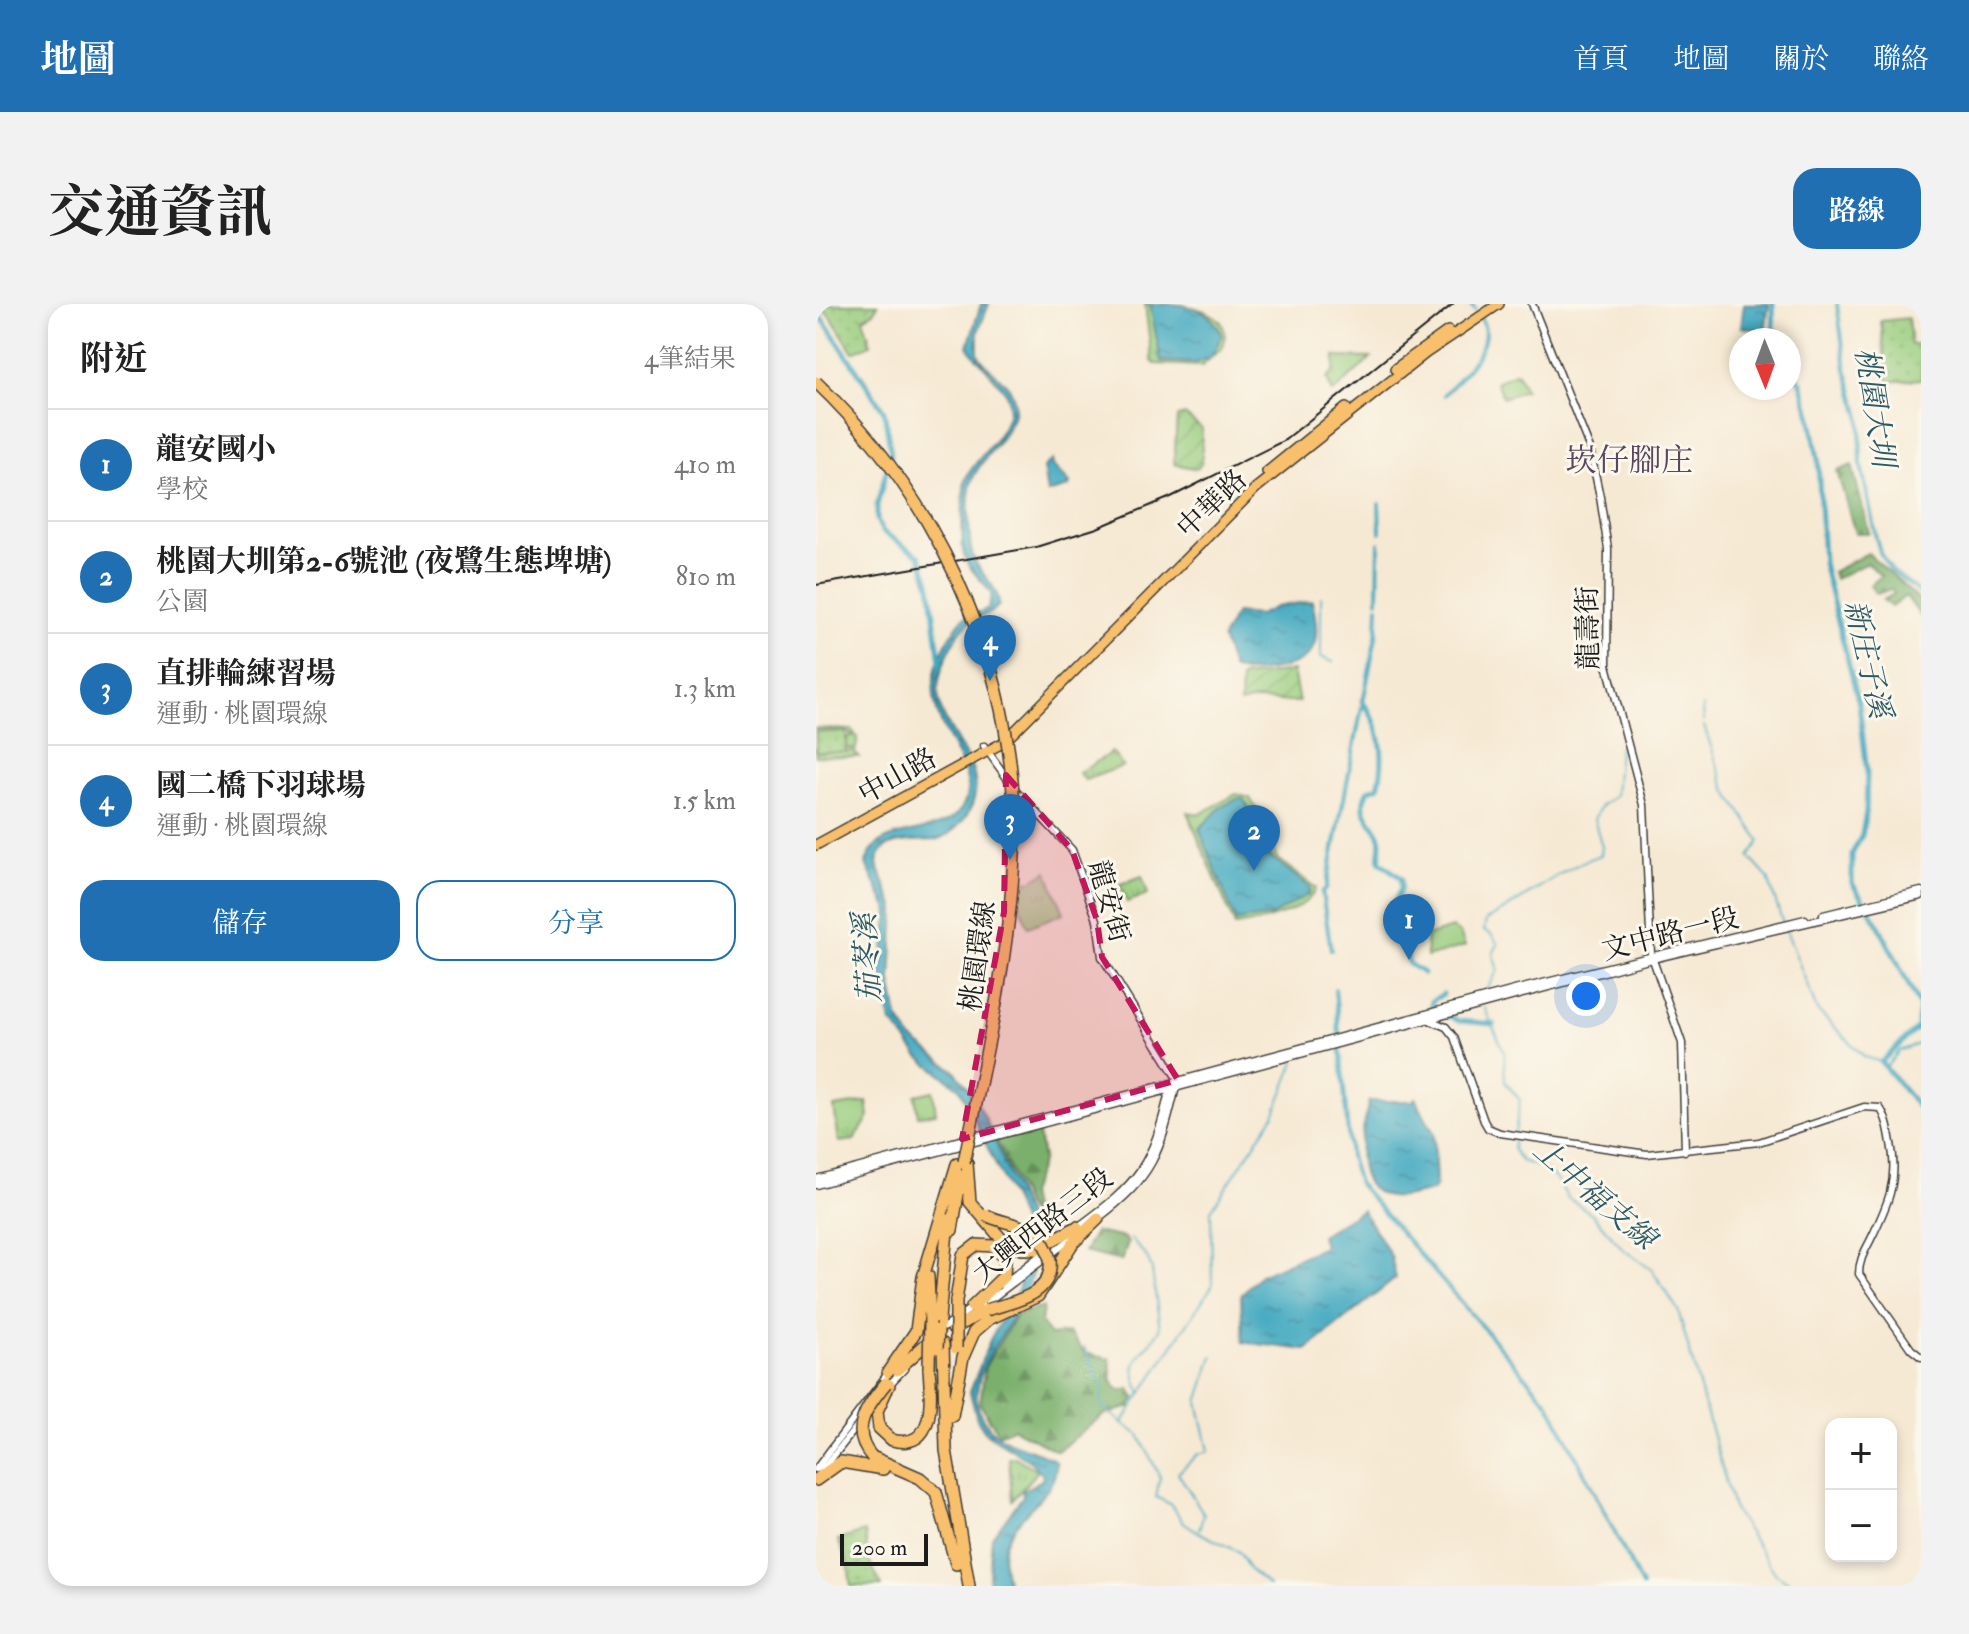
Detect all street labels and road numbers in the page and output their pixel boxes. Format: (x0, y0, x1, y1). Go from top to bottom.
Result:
street label: 中華路 (1170, 462, 1254, 546)
street label: 龍壽街 (1570, 586, 1607, 670)
street label: 中山路 (853, 741, 943, 812)
street label: 龍安街 (1080, 856, 1137, 947)
street label: 桃園環線 (953, 898, 1004, 1014)
street label: 文中路一段 (1598, 901, 1743, 968)
street label: 大興西路三段 (966, 1161, 1120, 1292)

